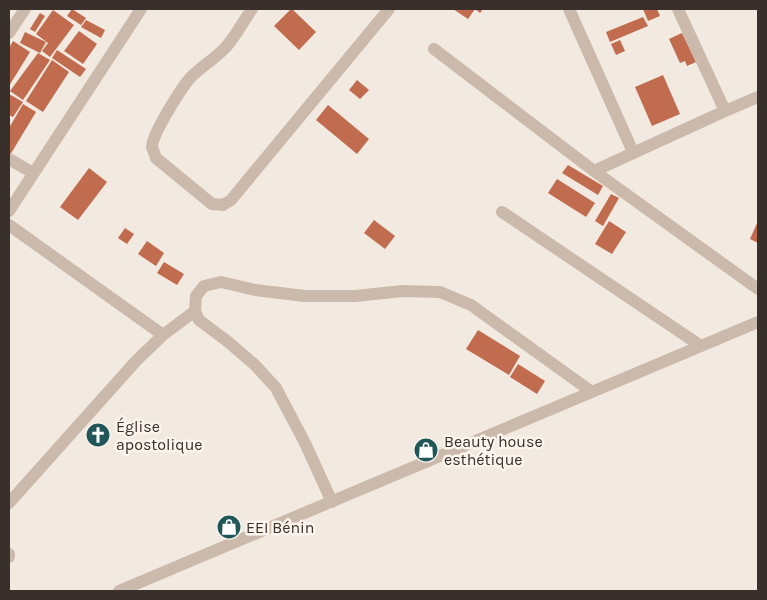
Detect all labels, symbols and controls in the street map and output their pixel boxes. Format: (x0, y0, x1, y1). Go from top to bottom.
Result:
place label: Église apostolique (116, 417, 203, 454)
church icon: Église apostolique (85, 422, 111, 448)
place label: Beauty house esthétique (444, 432, 543, 469)
shop icon: Beauty house esthétique (413, 437, 439, 463)
shop icon: EEI Bénin (216, 514, 242, 540)
place label: EEI Bénin (246, 518, 315, 537)

